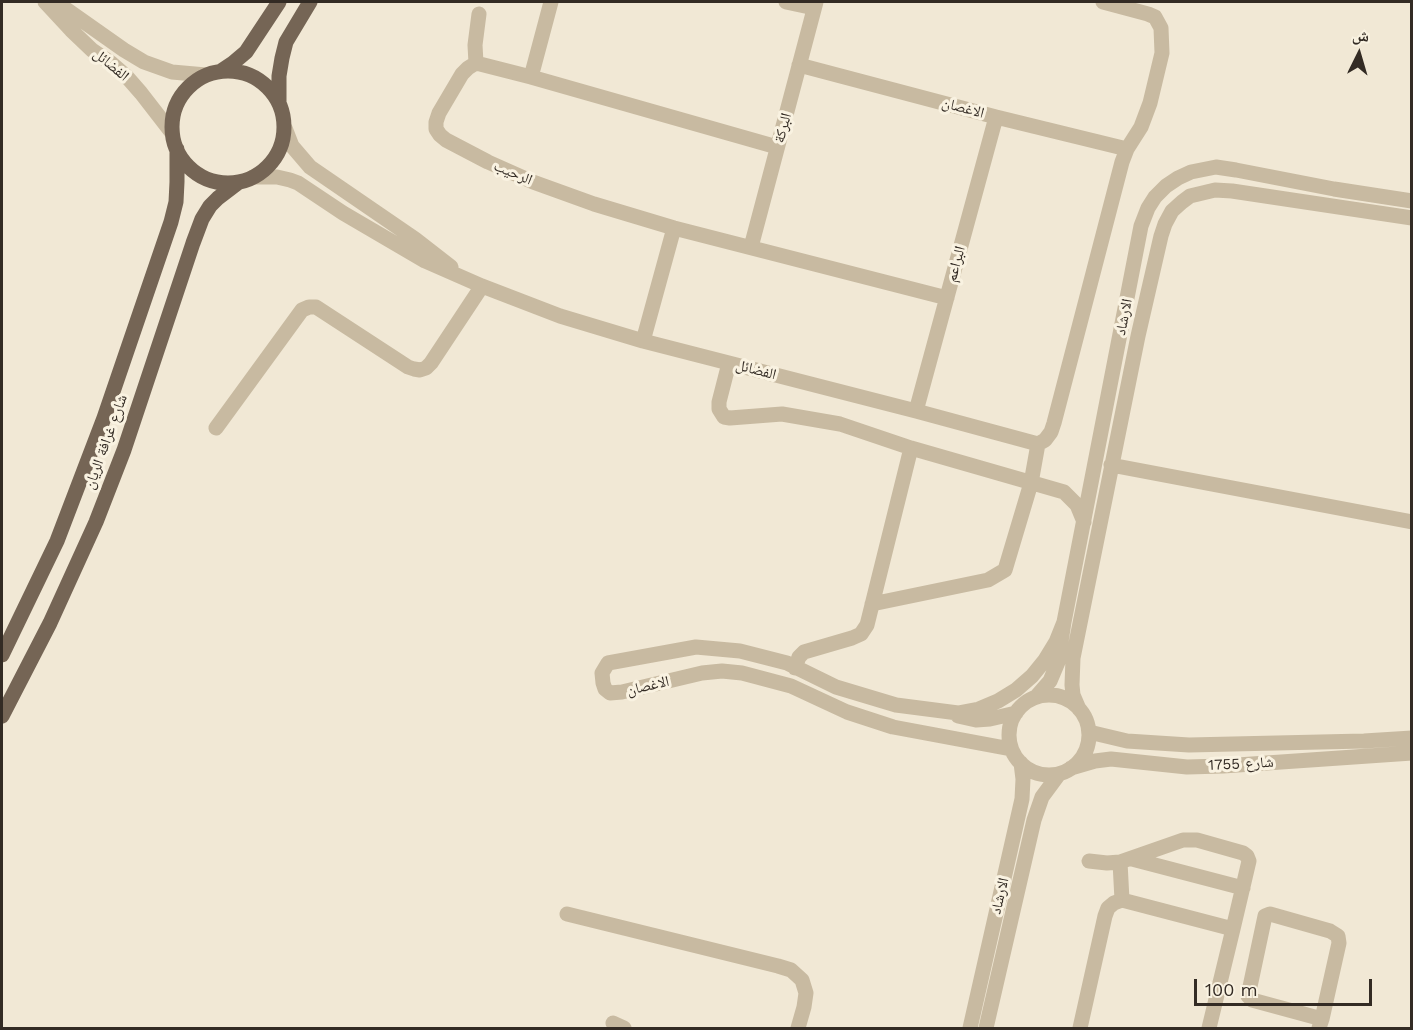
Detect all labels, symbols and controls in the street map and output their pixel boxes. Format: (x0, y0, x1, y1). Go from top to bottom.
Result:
north arrow (1329, 24, 1389, 84)
text: ش (1351, 25, 1370, 46)
street label: الفضائل (90, 45, 132, 85)
street label: الاغصان (940, 94, 986, 122)
street label: البركة (770, 111, 796, 145)
street label: الرحيب (491, 157, 535, 189)
street label: البراعم (943, 244, 969, 284)
street label: الارشاد (1112, 297, 1136, 337)
street label: الفضائل (734, 356, 778, 384)
street label: شارع غرافة الريان (81, 392, 131, 492)
street label: الاغصان (625, 672, 671, 700)
street label: شارع 1755 (1208, 753, 1274, 775)
street label: الارشاد (987, 876, 1013, 916)
scale bar (1197, 967, 1376, 1005)
text: 100 m (1205, 979, 1258, 1000)

